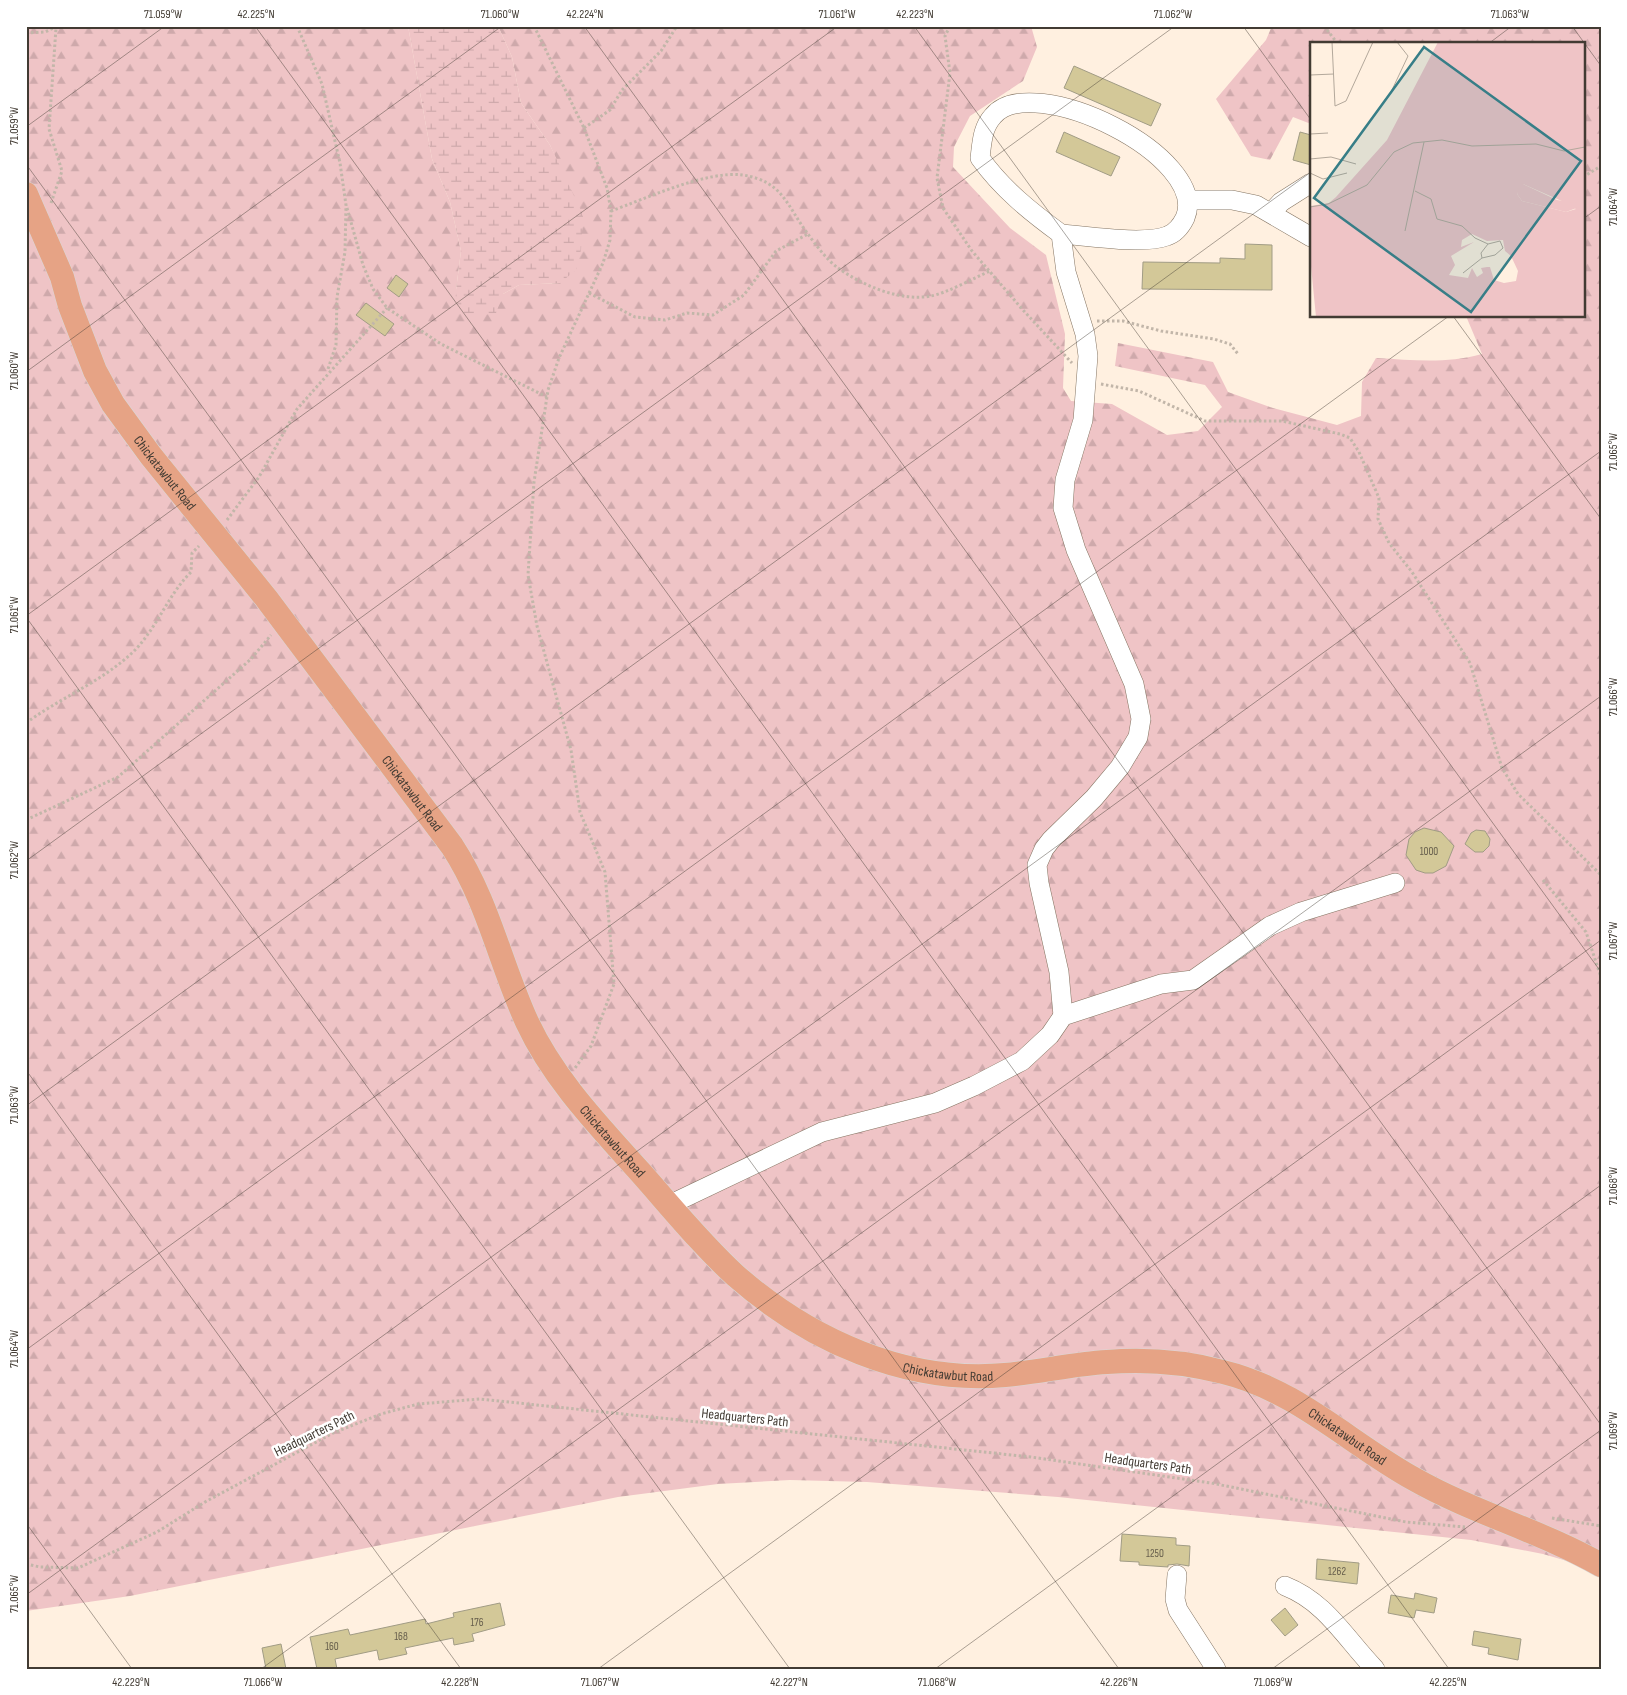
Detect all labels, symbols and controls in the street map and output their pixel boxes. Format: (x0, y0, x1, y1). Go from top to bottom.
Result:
text: 71.059°W (144, 7, 182, 22)
text: 42.225°N (237, 7, 275, 22)
text: 71.060°W (481, 7, 519, 22)
text: 42.224°N (567, 7, 603, 22)
text: 71.061°W (819, 7, 856, 22)
text: 42.223°N (896, 7, 934, 22)
text: 71.062°W (1154, 7, 1192, 22)
text: 71.063°W (1491, 7, 1529, 22)
inset map (1310, 42, 1584, 318)
text: 71.059°W (7, 107, 22, 145)
text: 71.064°W (1606, 188, 1621, 226)
text: 71.060°W (7, 352, 22, 390)
street label: Chickatawbut Road (130, 432, 200, 514)
text: 71.065°W (1606, 433, 1621, 471)
text: 71.061°W (7, 596, 22, 633)
text: 71.066°W (1606, 678, 1621, 716)
street label: Chickatawbut Road (378, 752, 446, 835)
text: 71.062°W (7, 841, 22, 879)
house number: 1000 (1420, 845, 1438, 858)
text: 71.067°W (1606, 922, 1621, 960)
text: 71.063°W (7, 1086, 22, 1124)
street label: Chickatawbut Road (576, 1102, 649, 1181)
text: 71.068°W (1606, 1167, 1621, 1205)
text: 71.064°W (7, 1330, 22, 1368)
street label: Chickatawbut Road (901, 1359, 994, 1385)
street label: Headquarters Path (701, 1404, 789, 1431)
street label: Chickatawbut Road (1305, 1404, 1390, 1469)
street label: Headquarters Path (271, 1407, 357, 1460)
text: 71.069°W (1606, 1412, 1621, 1450)
street label: Headquarters Path (1103, 1449, 1192, 1478)
house number: 1250 (1146, 1547, 1164, 1560)
house number: 1262 (1328, 1565, 1346, 1578)
text: 71.065°W (7, 1575, 22, 1613)
house number: 176 (470, 1616, 484, 1629)
house number: 168 (394, 1630, 408, 1643)
house number: 160 (325, 1640, 339, 1653)
text: 42.229°N (112, 1675, 150, 1690)
text: 71.066°W (244, 1675, 282, 1690)
text: 42.228°N (441, 1675, 479, 1690)
text: 71.067°W (581, 1675, 619, 1690)
text: 42.227°N (770, 1675, 808, 1690)
text: 71.068°W (918, 1675, 956, 1690)
text: 42.226°N (1100, 1675, 1138, 1690)
text: 71.069°W (1254, 1675, 1292, 1690)
text: 42.225°N (1429, 1675, 1467, 1690)

